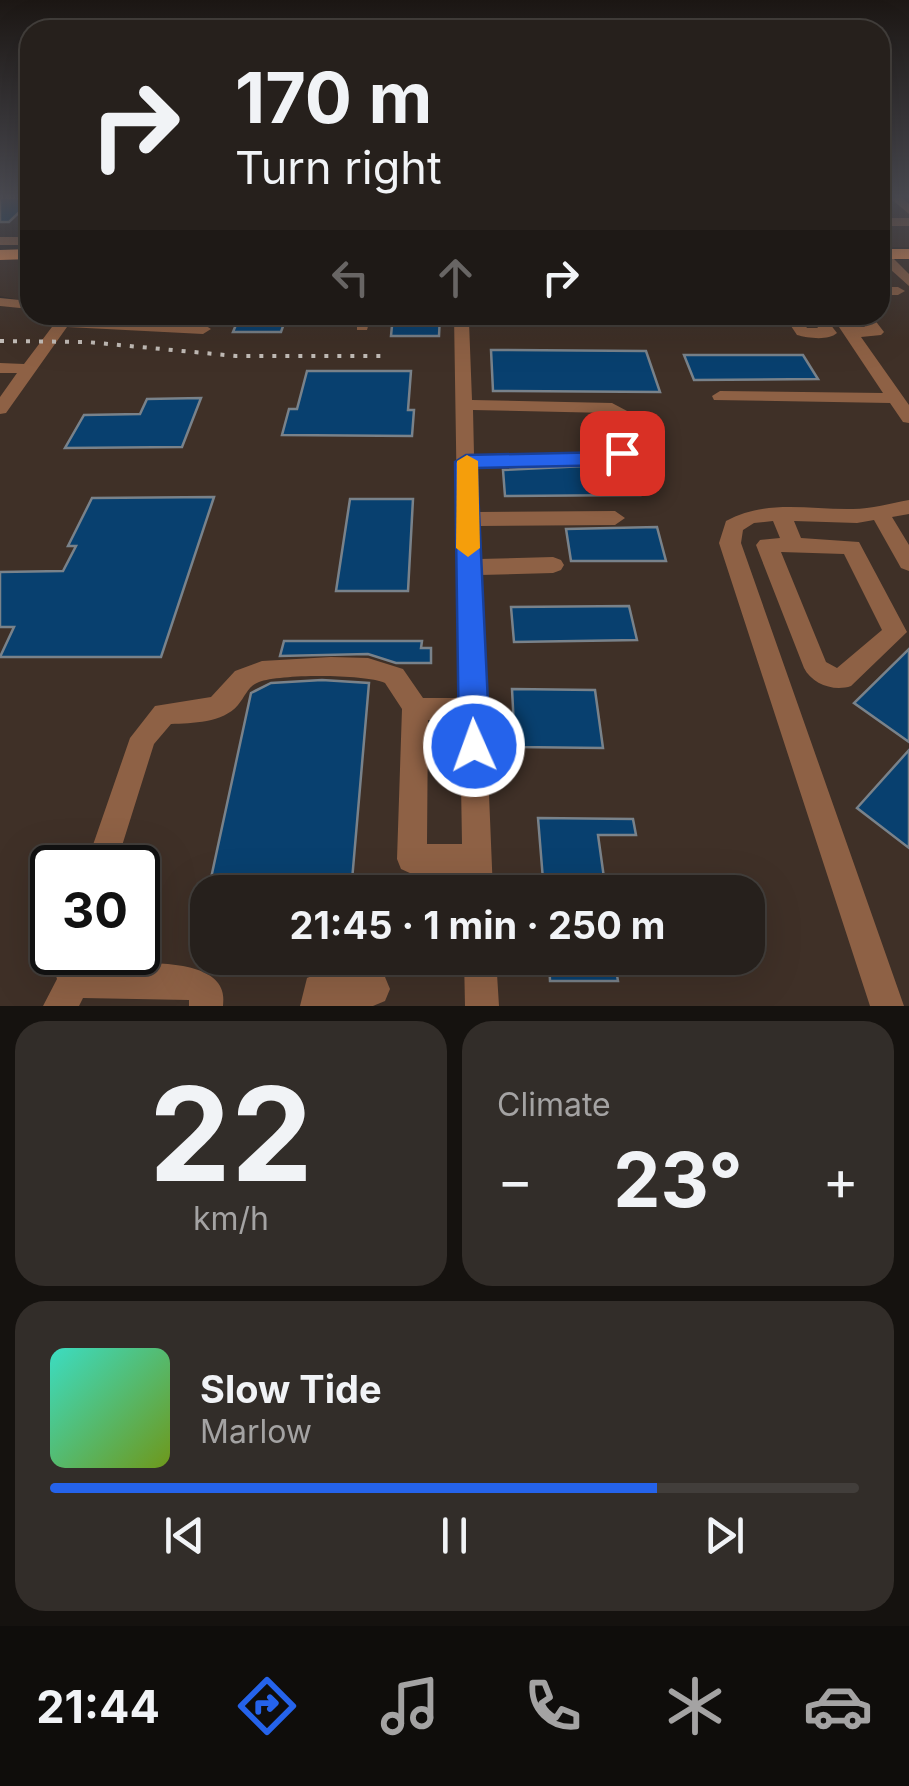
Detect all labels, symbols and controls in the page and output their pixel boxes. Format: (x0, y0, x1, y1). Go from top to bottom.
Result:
text: 170 m (235, 55, 432, 140)
icon: right (70, 60, 200, 190)
text: Turn right (235, 140, 442, 195)
icon: left (323, 250, 378, 305)
icon: ahead (428, 250, 483, 305)
icon: right (533, 250, 588, 305)
pin (580, 411, 665, 496)
icon: arrive (595, 426, 650, 481)
position arrow (422, 694, 526, 798)
speed limit sign: 30 (30, 845, 160, 975)
text: 21:45 · 1 min · 250 m (290, 902, 665, 948)
text: 22 (149, 1055, 313, 1212)
text: Climate (497, 1085, 611, 1124)
text: 23° (613, 1134, 743, 1225)
text: − (497, 1147, 533, 1213)
text: + (823, 1147, 859, 1213)
text: km/h (193, 1199, 269, 1238)
text: Slow Tide (200, 1366, 382, 1412)
text: Marlow (200, 1412, 312, 1451)
icon: previous (157, 1508, 212, 1563)
icon: pause (427, 1508, 482, 1563)
icon: next (697, 1508, 752, 1563)
icon: directions (232, 1671, 302, 1741)
icon: music (375, 1671, 445, 1741)
icon: phone (518, 1671, 588, 1741)
icon: climate (660, 1671, 730, 1741)
icon: car (803, 1671, 873, 1741)
text: 21:44 (36, 1679, 160, 1734)

